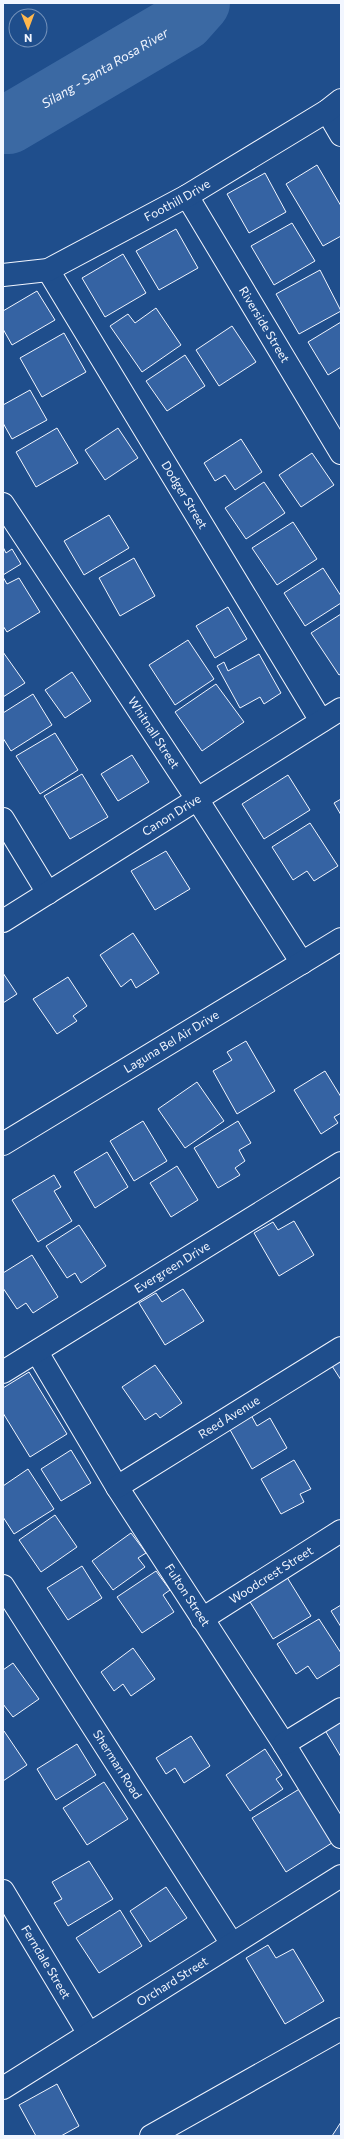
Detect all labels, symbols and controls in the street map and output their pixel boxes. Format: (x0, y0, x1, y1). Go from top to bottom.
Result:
north arrow (8, 8, 48, 48)
water label: Silang - Santa Rosa River (38, 24, 172, 111)
text: N (24, 32, 32, 45)
street label: Foothill Drive (141, 176, 212, 224)
street label: Riverside Street (237, 284, 293, 365)
street label: Dodger Street (159, 458, 211, 531)
street label: Whitnall Street (126, 694, 183, 771)
street label: Canon Drive (139, 791, 203, 838)
street label: Laguna Bel Air Drive (121, 1007, 221, 1075)
street label: Evergreen Drive (131, 1238, 212, 1295)
street label: Reed Avenue (195, 1392, 262, 1441)
street label: Woodcrest Street (226, 1543, 315, 1606)
street label: Fulton Street (163, 1561, 214, 1629)
street label: Sherman Road (91, 1727, 145, 1801)
street label: Ferndale Street (19, 1922, 74, 2001)
street label: Orchard Street (134, 1953, 210, 2008)

